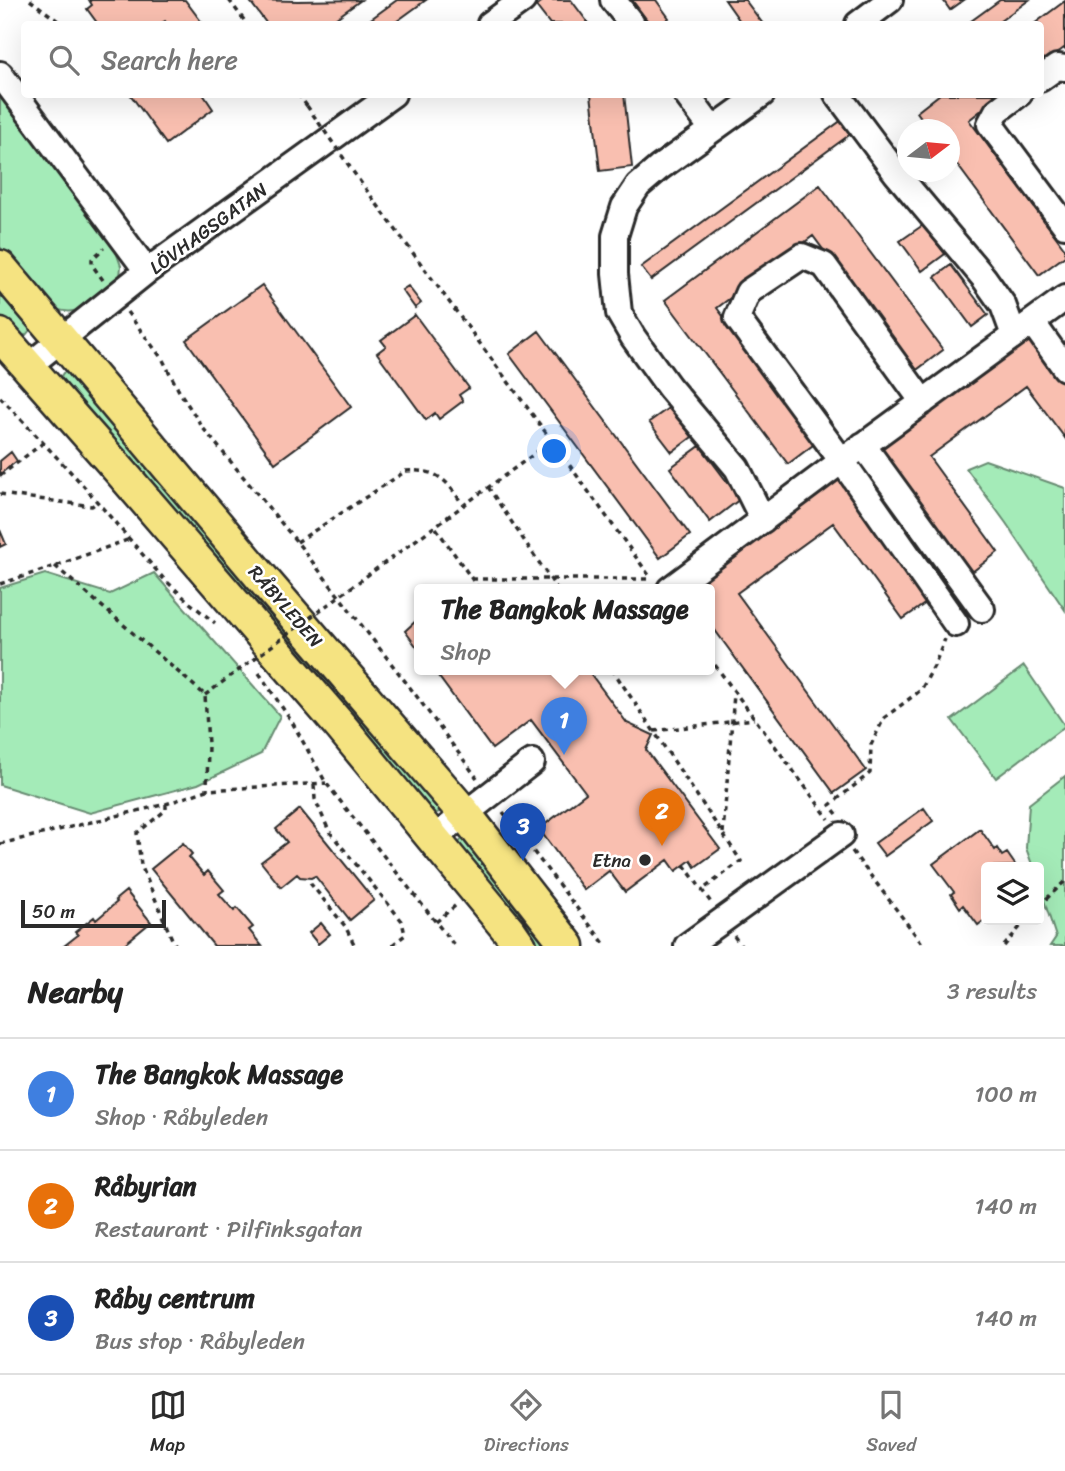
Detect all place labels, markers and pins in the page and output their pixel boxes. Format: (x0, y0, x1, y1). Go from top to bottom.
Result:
pin: 1 (541, 697, 587, 755)
pin: 2 (639, 788, 685, 846)
pin: 3 (500, 803, 546, 861)
place label: Etna (592, 844, 631, 877)
marker: Etna (637, 852, 653, 868)

